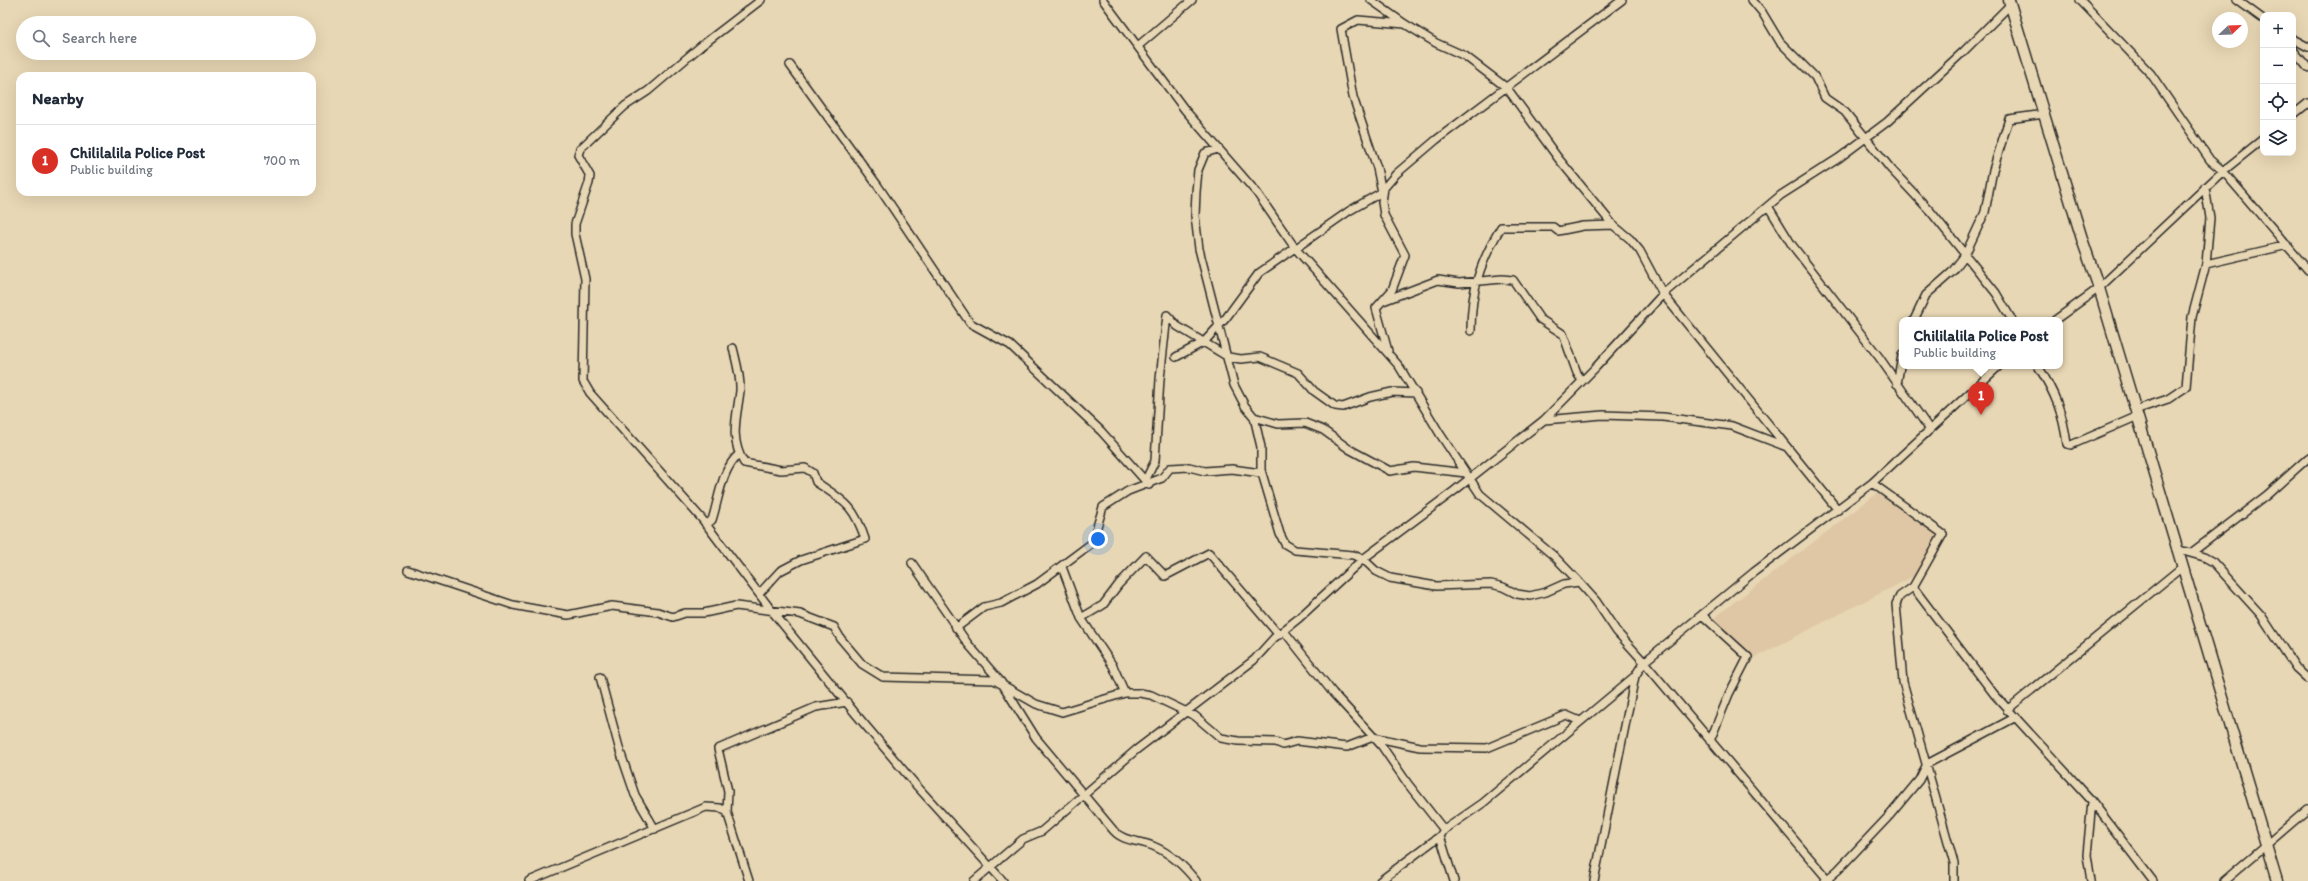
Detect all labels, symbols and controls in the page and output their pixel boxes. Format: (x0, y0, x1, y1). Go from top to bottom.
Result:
north arrow (2212, 12, 2248, 48)
map controls (2260, 12, 2296, 156)
button: + (2260, 12, 2296, 48)
search box (16, 16, 316, 60)
icon: search (30, 27, 52, 49)
text: Search here (62, 29, 137, 47)
button: − (2260, 48, 2296, 84)
button: locate (2260, 84, 2296, 120)
text: Nearby (32, 88, 84, 108)
button: layers (2260, 120, 2296, 156)
text: Chililalila Police Post (70, 144, 205, 162)
text: 1 (42, 153, 48, 168)
text: 700 m (264, 153, 300, 168)
text: Public building (70, 162, 153, 177)
popup (1899, 317, 2063, 369)
text: Chililalila Police Post (1913, 327, 2049, 345)
text: Public building (1913, 345, 1996, 360)
pin: 1 (1968, 382, 1994, 415)
your location (1088, 529, 1108, 549)

